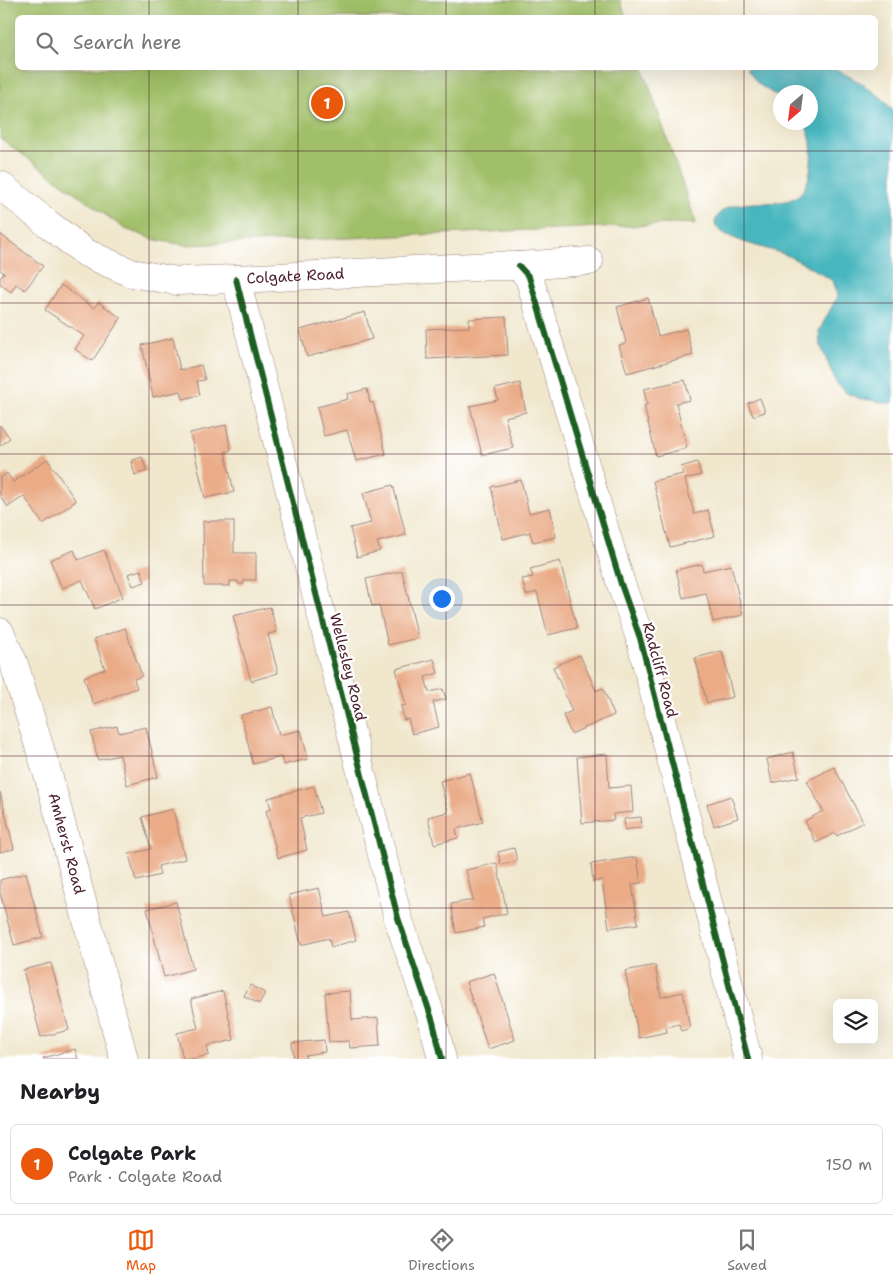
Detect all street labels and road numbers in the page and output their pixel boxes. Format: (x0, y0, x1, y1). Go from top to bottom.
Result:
street label: Colgate Road (246, 264, 345, 288)
street label: Wellesley Road (325, 611, 371, 724)
street label: Radcliff Road (638, 620, 683, 721)
street label: Amherst Road (44, 791, 90, 897)

